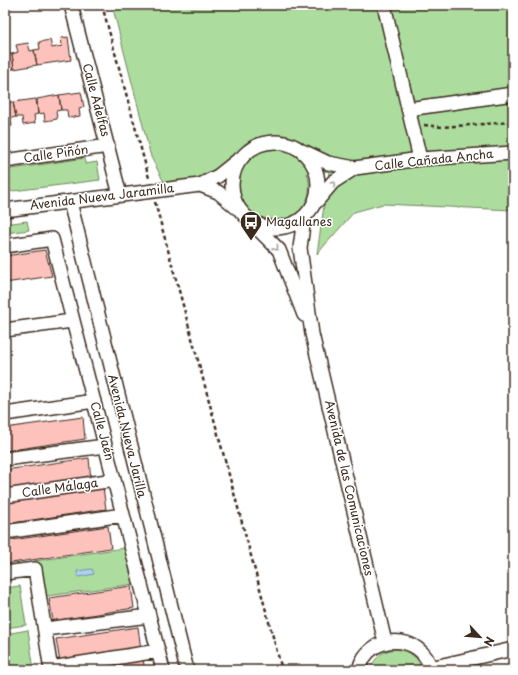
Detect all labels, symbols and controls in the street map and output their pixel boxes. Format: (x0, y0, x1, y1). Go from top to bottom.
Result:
street label: Calle Adelfas (79, 61, 116, 139)
street label: Calle Piñón (22, 140, 89, 166)
street label: Calle Cañada Ancha (374, 144, 495, 174)
street label: Avenida Nueva Jaramilla (29, 178, 175, 214)
one-way arrow (328, 181, 336, 188)
bus stop icon: Magallanes (238, 209, 264, 242)
place label: Magallanes (266, 212, 332, 230)
one-way arrow (271, 243, 278, 251)
street label: Avenida Nueva Jarilla (104, 372, 152, 500)
street label: Avenida de las Comunicaciones (321, 398, 379, 578)
street label: Calle Jaén (86, 399, 119, 462)
street label: Calle Málaga (21, 473, 99, 501)
north arrow (460, 617, 500, 657)
text: N (480, 634, 499, 650)

